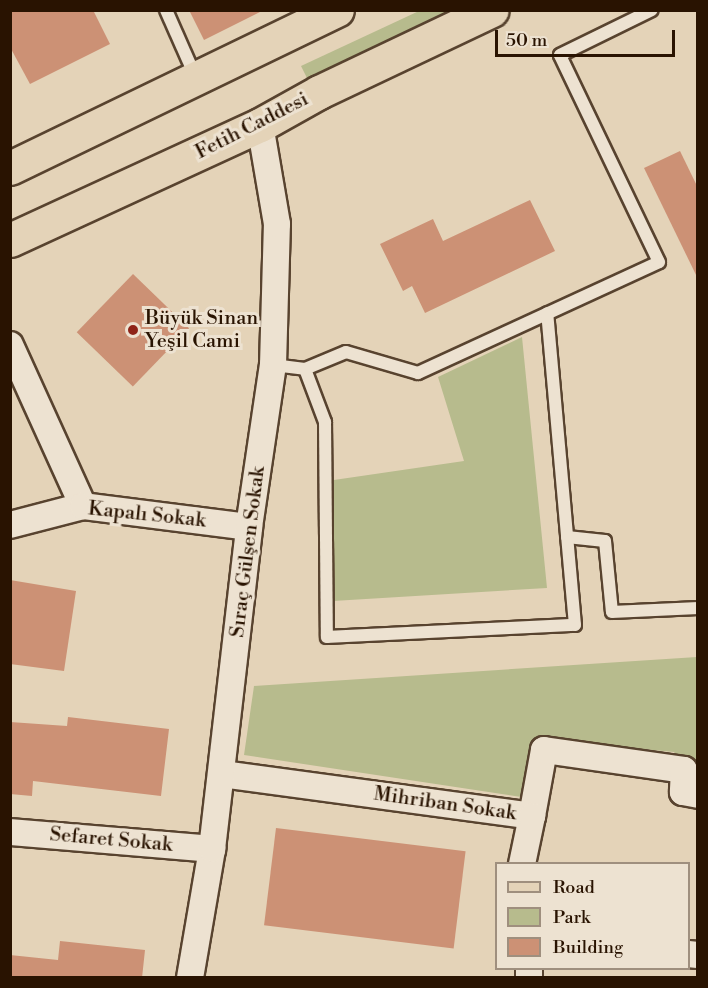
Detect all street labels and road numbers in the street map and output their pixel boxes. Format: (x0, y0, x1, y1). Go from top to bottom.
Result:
street label: Fetih Caddesi (191, 87, 313, 165)
street label: Sıraç Gülşen Sokak (226, 465, 270, 639)
street label: Kapalı Sokak (87, 497, 207, 533)
street label: Mihriban Sokak (372, 782, 518, 826)
street label: Sefaret Sokak (49, 823, 173, 857)

